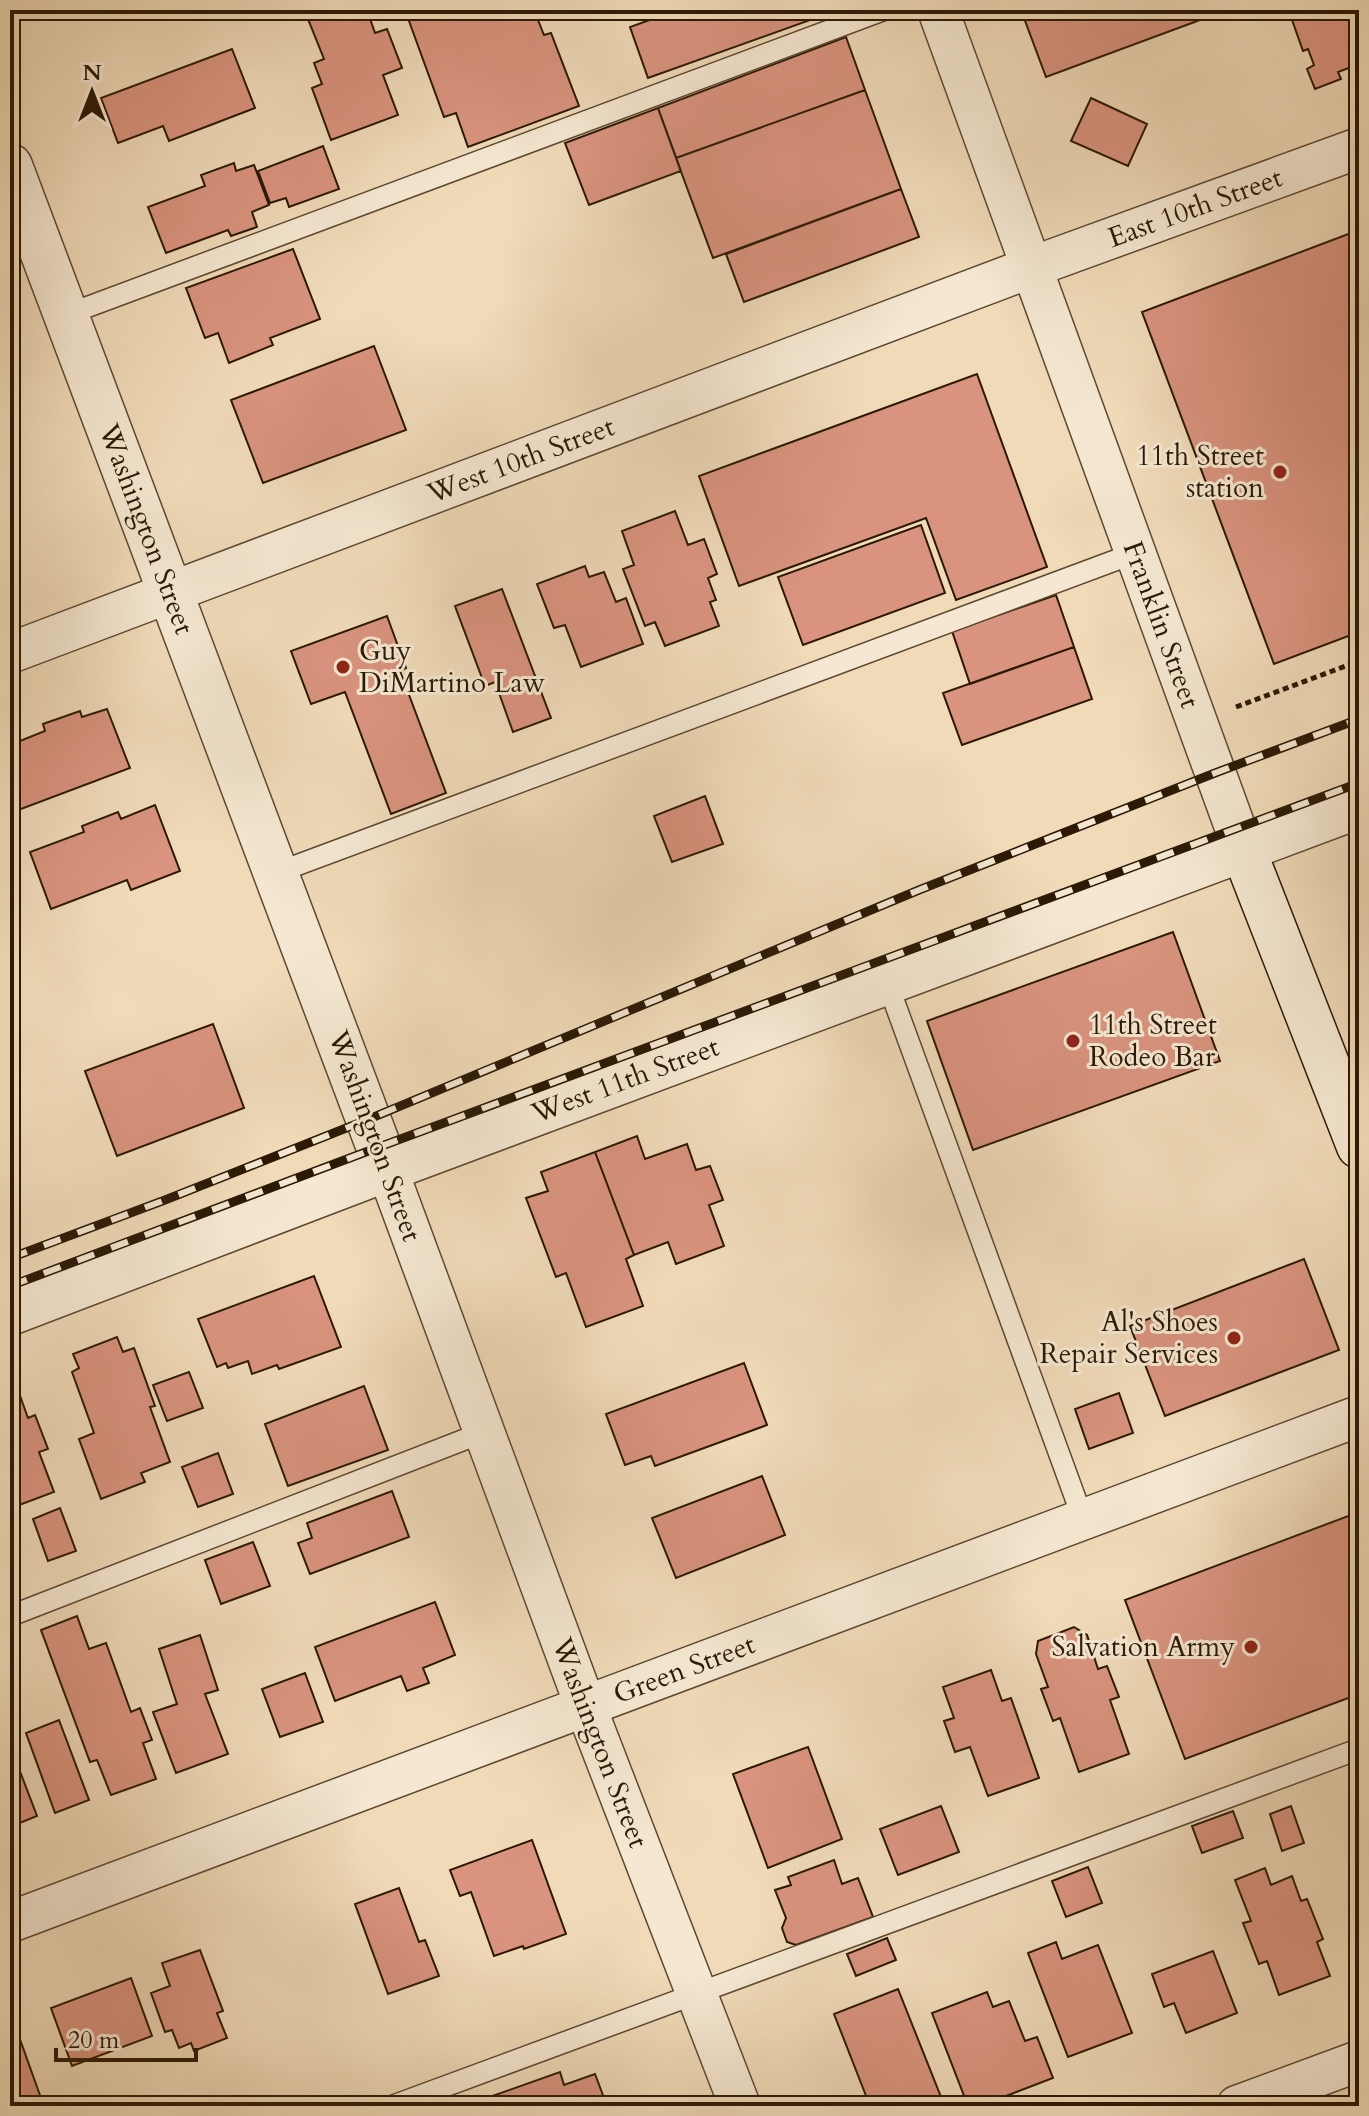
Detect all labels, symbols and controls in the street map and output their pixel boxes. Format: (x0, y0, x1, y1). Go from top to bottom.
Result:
north arrow (52, 52, 132, 132)
text: N (82, 58, 102, 88)
street label: East 10th Street (1103, 158, 1288, 257)
street label: West 10th Street (421, 407, 620, 513)
street label: Washington Street (89, 418, 203, 640)
place label: 11th Street station (1136, 437, 1264, 507)
marker: 11th Street station (1271, 463, 1289, 481)
street label: Franklin Street (1114, 536, 1209, 714)
place label: Guy DiMartino Law (359, 632, 546, 702)
marker: Guy DiMartino Law (334, 658, 352, 676)
place label: 11th Street Rodeo Bar (1089, 1006, 1217, 1076)
street label: Washington Street (319, 1024, 431, 1247)
street label: West 11th Street (525, 1028, 725, 1133)
marker: 11th Street Rodeo Bar (1064, 1032, 1082, 1050)
place label: Al's Shoes Repair Services (1039, 1303, 1218, 1373)
marker: Al's Shoes Repair Services (1225, 1329, 1243, 1347)
street label: Green Street (608, 1625, 761, 1713)
place label: Salvation Army (1052, 1628, 1235, 1666)
street label: Washington Street (542, 1631, 657, 1853)
marker: Salvation Army (1242, 1638, 1260, 1656)
scale bar (56, 2012, 196, 2062)
text: 20 m (68, 2024, 120, 2057)

